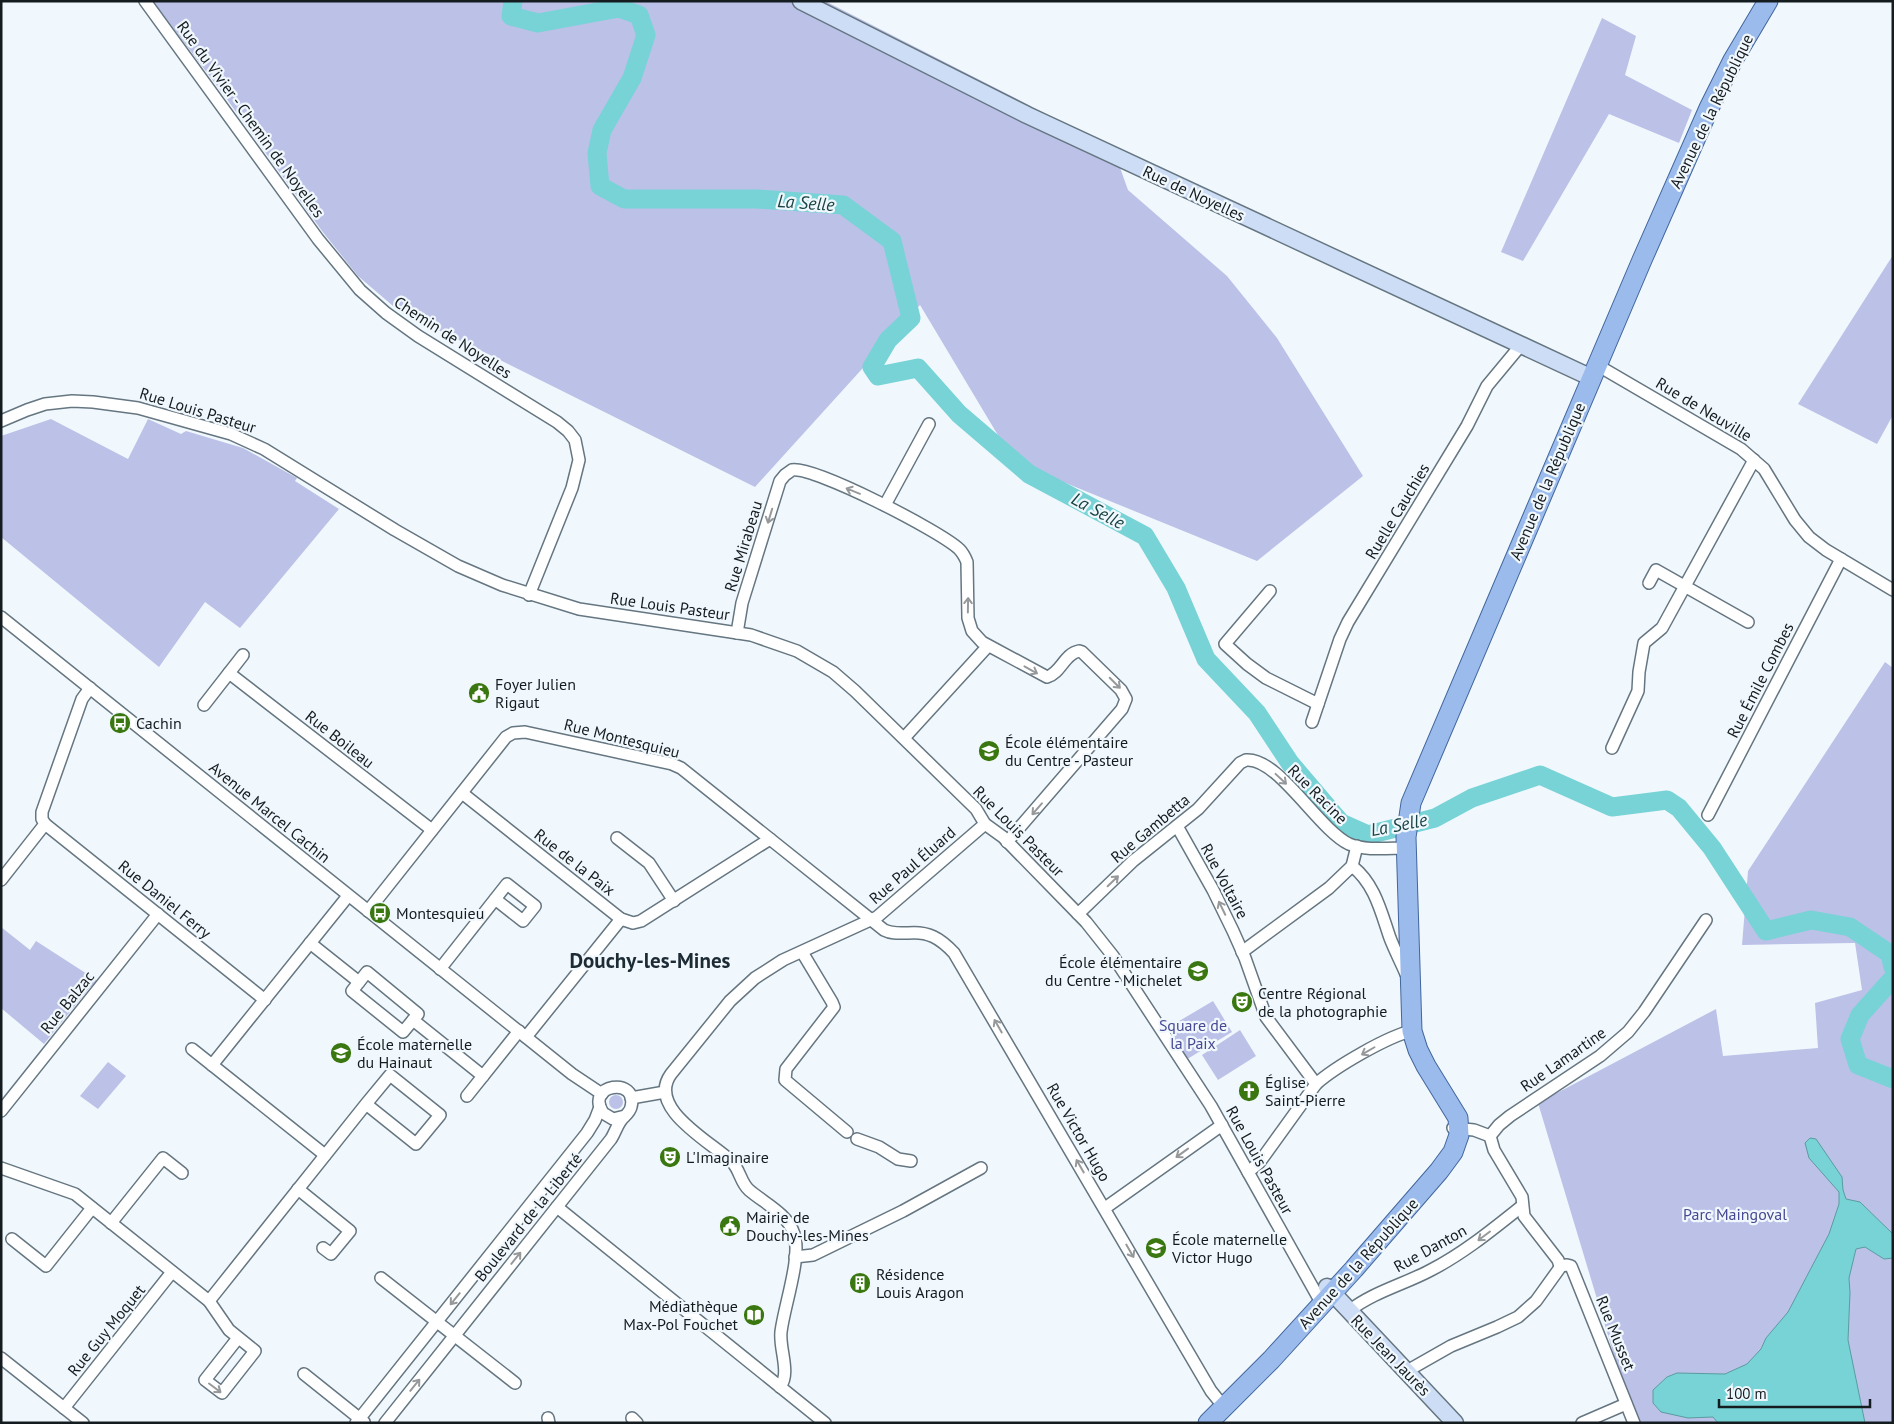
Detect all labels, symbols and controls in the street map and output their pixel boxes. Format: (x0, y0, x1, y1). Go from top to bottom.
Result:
street label: Rue du Vivier - Chemin de Noyelles (173, 17, 329, 221)
street label: Avenue de la République (1665, 31, 1757, 191)
street label: Rue de Noyelles (1140, 161, 1248, 225)
water label: La Selle (777, 189, 836, 216)
street label: Chemin de Noyelles (390, 292, 516, 383)
street label: Rue de Neuville (1652, 373, 1756, 445)
street label: Rue Louis Pasteur (137, 383, 259, 437)
street label: Avenue de la République (1505, 399, 1589, 563)
street label: Ruelle Cauchies (1361, 459, 1434, 563)
one-way arrow (846, 486, 861, 495)
water label: La Selle (1068, 487, 1130, 534)
street label: Rue Mirabeau (720, 498, 766, 594)
one-way arrow (764, 508, 774, 524)
street label: Rue Louis Pasteur (609, 588, 732, 624)
one-way arrow (963, 598, 973, 614)
street label: Rue Émile Combes (1722, 619, 1798, 741)
one-way arrow (1023, 665, 1038, 675)
place label: Foyer Julien Rigaut (495, 674, 576, 712)
one-way arrow (1108, 677, 1121, 689)
public building icon: Foyer Julien Rigaut (467, 681, 491, 705)
street label: Rue Boileau (302, 706, 378, 772)
bus stop icon: Cachin (108, 711, 132, 735)
place label: Cachin (136, 713, 182, 733)
street label: Rue Montesquieu (562, 714, 682, 762)
place label: École élémentaire du Centre - Pasteur (1005, 732, 1134, 770)
school or university icon: École élémentaire du Centre - Pasteur (977, 739, 1001, 763)
street label: Avenue Marcel Cachin (205, 757, 335, 867)
street label: Rue Racine (1284, 760, 1352, 828)
one-way arrow (1275, 773, 1288, 785)
street label: Rue Louis Pasteur (969, 781, 1069, 881)
street label: Rue Gambetta (1107, 789, 1193, 867)
one-way arrow (1031, 802, 1042, 815)
water label: La Selle (1369, 808, 1430, 841)
street label: Rue Paul Éluard (865, 822, 959, 908)
street label: Rue de la Paix (531, 824, 619, 900)
street label: Rue Voltaire (1197, 840, 1253, 922)
street label: Rue Daniel Ferry (115, 855, 216, 943)
one-way arrow (1107, 875, 1119, 887)
one-way arrow (1216, 900, 1226, 915)
bus stop icon: Montesquieu (368, 901, 392, 925)
place label: Montesquieu (396, 903, 484, 923)
district label: Douchy-les-Mines (570, 947, 731, 974)
place label: École élémentaire du Centre - Michelet (1045, 952, 1183, 990)
school or university icon: École élémentaire du Centre - Michelet (1186, 959, 1210, 983)
street label: Rue Balzac (36, 967, 98, 1037)
place label: Centre Régional de la photographie (1258, 983, 1388, 1021)
theatre icon: Centre Régional de la photographie (1230, 990, 1254, 1014)
park label: Square de la Paix (1159, 1015, 1227, 1053)
one-way arrow (993, 1019, 1003, 1034)
street label: Rue Lamartine (1516, 1022, 1610, 1096)
place label: École maternelle du Hainaut (357, 1034, 472, 1072)
school or university icon: École maternelle du Hainaut (329, 1041, 353, 1065)
one-way arrow (1362, 1047, 1376, 1057)
place label: Église Saint-Pierre (1265, 1072, 1346, 1110)
street label: Rue Victor Hugo (1043, 1079, 1115, 1185)
church icon: Église Saint-Pierre (1237, 1079, 1261, 1103)
street label: Rue Louis Pasteur (1222, 1102, 1298, 1218)
theatre icon: L'Imaginaire (658, 1145, 682, 1169)
place label: L'Imaginaire (686, 1147, 769, 1167)
one-way arrow (1175, 1148, 1189, 1158)
street label: Boulevard de la Liberté (470, 1149, 586, 1285)
one-way arrow (1075, 1160, 1085, 1174)
street label: Avenue de la République (1294, 1193, 1422, 1333)
park label: Parc Maingoval (1683, 1204, 1787, 1224)
place label: Mairie de Douchy-les-Mines (746, 1207, 869, 1245)
public building icon: Mairie de Douchy-les-Mines (718, 1214, 742, 1238)
street label: Rue Danton (1390, 1220, 1470, 1276)
place label: École maternelle Victor Hugo (1171, 1229, 1287, 1267)
one-way arrow (1477, 1231, 1491, 1241)
school or university icon: École maternelle Victor Hugo (1144, 1236, 1168, 1260)
one-way arrow (1125, 1243, 1135, 1257)
one-way arrow (511, 1251, 522, 1264)
place label: Résidence Louis Aragon (876, 1264, 964, 1302)
building icon: Résidence Louis Aragon (848, 1271, 872, 1295)
street label: Rue Guy Moquet (63, 1280, 149, 1380)
one-way arrow (450, 1292, 461, 1305)
street label: Rue Musset (1592, 1293, 1640, 1374)
place label: Médiathèque Max-Pol Fouchet (623, 1296, 739, 1334)
library icon: Médiathèque Max-Pol Fouchet (742, 1303, 766, 1327)
street label: Rue Jean Jaurès (1347, 1310, 1435, 1400)
scale bar (1719, 1376, 1870, 1408)
one-way arrow (409, 1378, 420, 1391)
one-way arrow (208, 1382, 221, 1393)
text: 100 m (1726, 1384, 1767, 1403)

